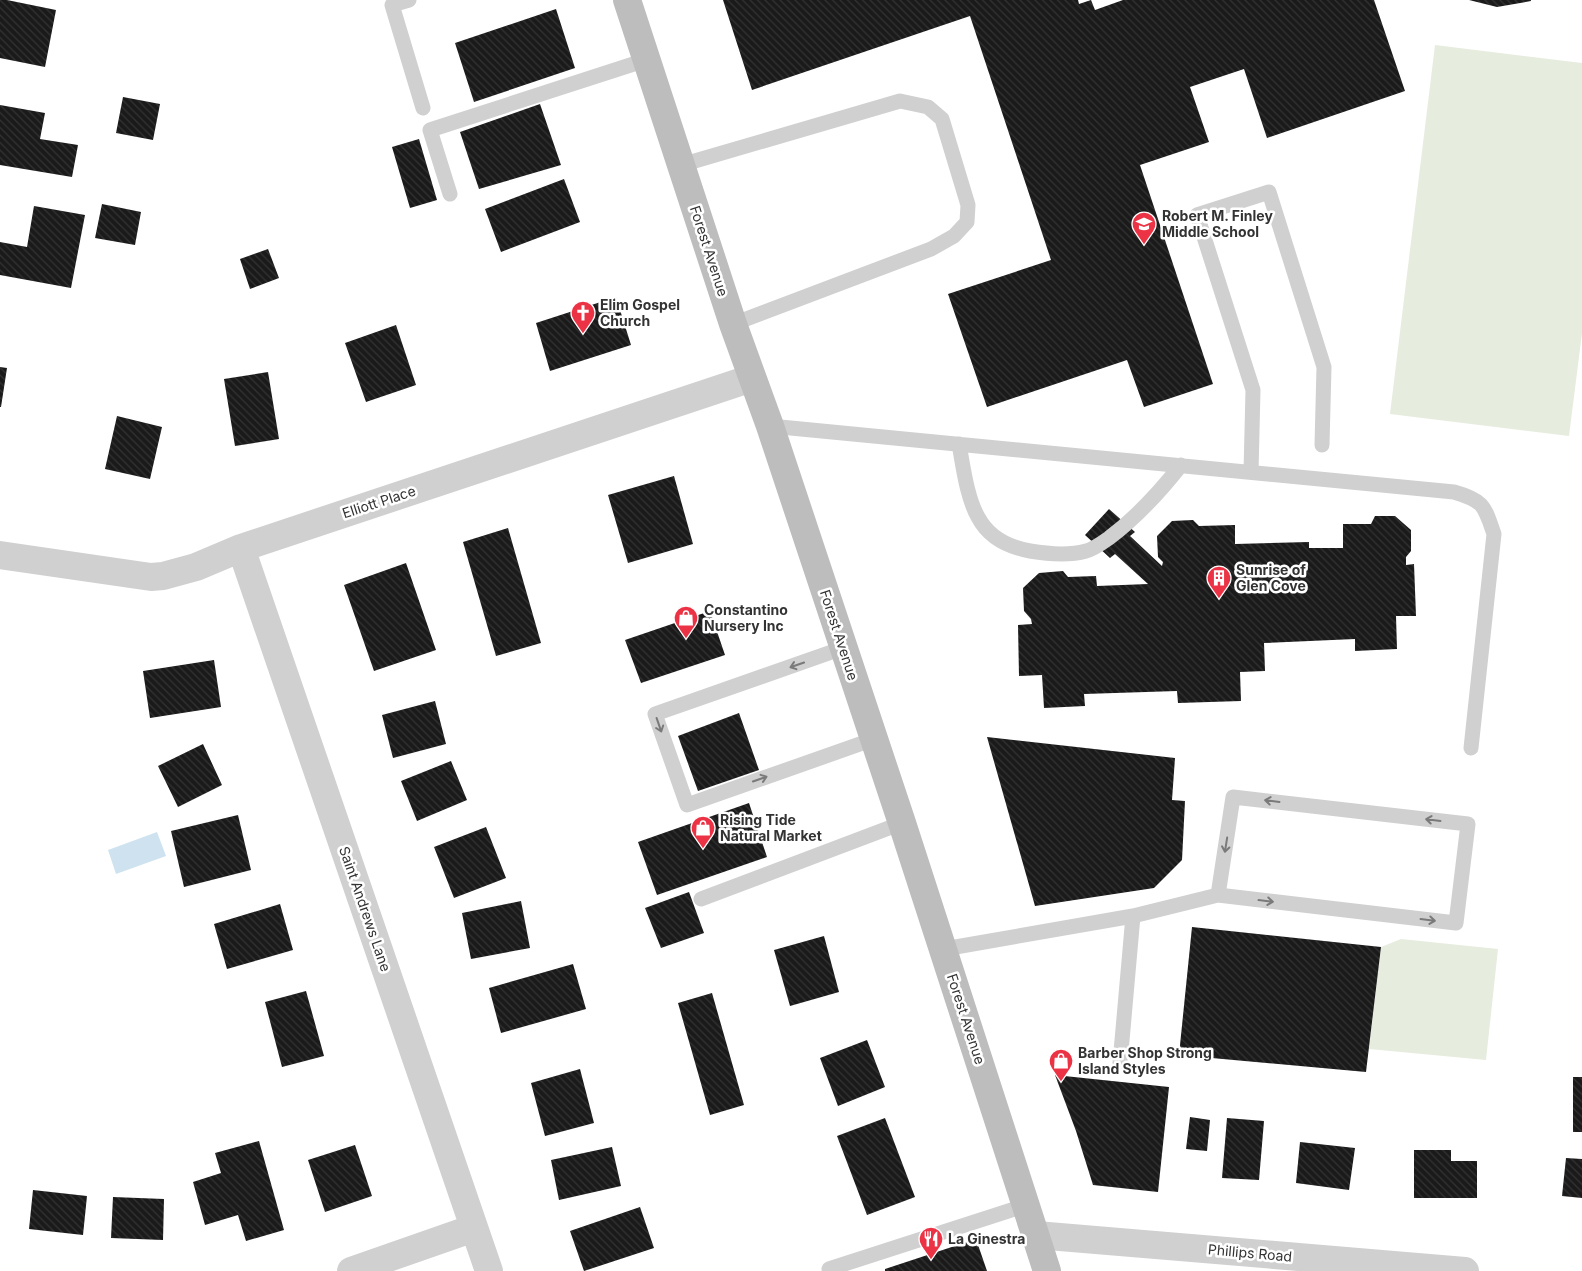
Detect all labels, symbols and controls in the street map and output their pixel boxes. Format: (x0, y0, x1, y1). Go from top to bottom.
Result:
street label: Forest Avenue (687, 203, 732, 298)
place label: Robert M. Finley Middle School (1162, 207, 1273, 240)
school or university icon: Robert M. Finley Middle School (1131, 211, 1157, 245)
place label: Elim Gospel Church (600, 296, 680, 329)
church icon: Elim Gospel Church (570, 300, 596, 334)
street label: Elliott Place (340, 482, 418, 521)
place label: Sunrise of Glen Cove (1236, 561, 1306, 594)
building icon: Sunrise of Glen Cove (1206, 565, 1232, 599)
street label: Forest Avenue (817, 587, 862, 682)
place label: Constantino Nursery Inc (704, 601, 788, 634)
shop icon: Constantino Nursery Inc (673, 605, 699, 639)
one-way arrow (790, 660, 806, 670)
one-way arrow (655, 717, 664, 733)
one-way arrow (752, 774, 768, 783)
one-way arrow (1264, 796, 1280, 806)
place label: Rising Tide Natural Market (720, 811, 822, 844)
shop icon: Rising Tide Natural Market (690, 815, 716, 849)
one-way arrow (1425, 815, 1441, 825)
one-way arrow (1220, 837, 1230, 853)
street label: Saint Andrews Lane (336, 844, 395, 974)
one-way arrow (1258, 896, 1274, 906)
one-way arrow (1419, 915, 1435, 925)
street label: Forest Avenue (944, 971, 989, 1066)
place label: Barber Shop Strong Island Styles (1078, 1044, 1212, 1077)
shop icon: Barber Shop Strong Island Styles (1048, 1048, 1074, 1082)
restaurant icon: La Ginestra (918, 1226, 944, 1260)
place label: La Ginestra (948, 1230, 1025, 1247)
street label: Phillips Road (1207, 1240, 1293, 1265)

